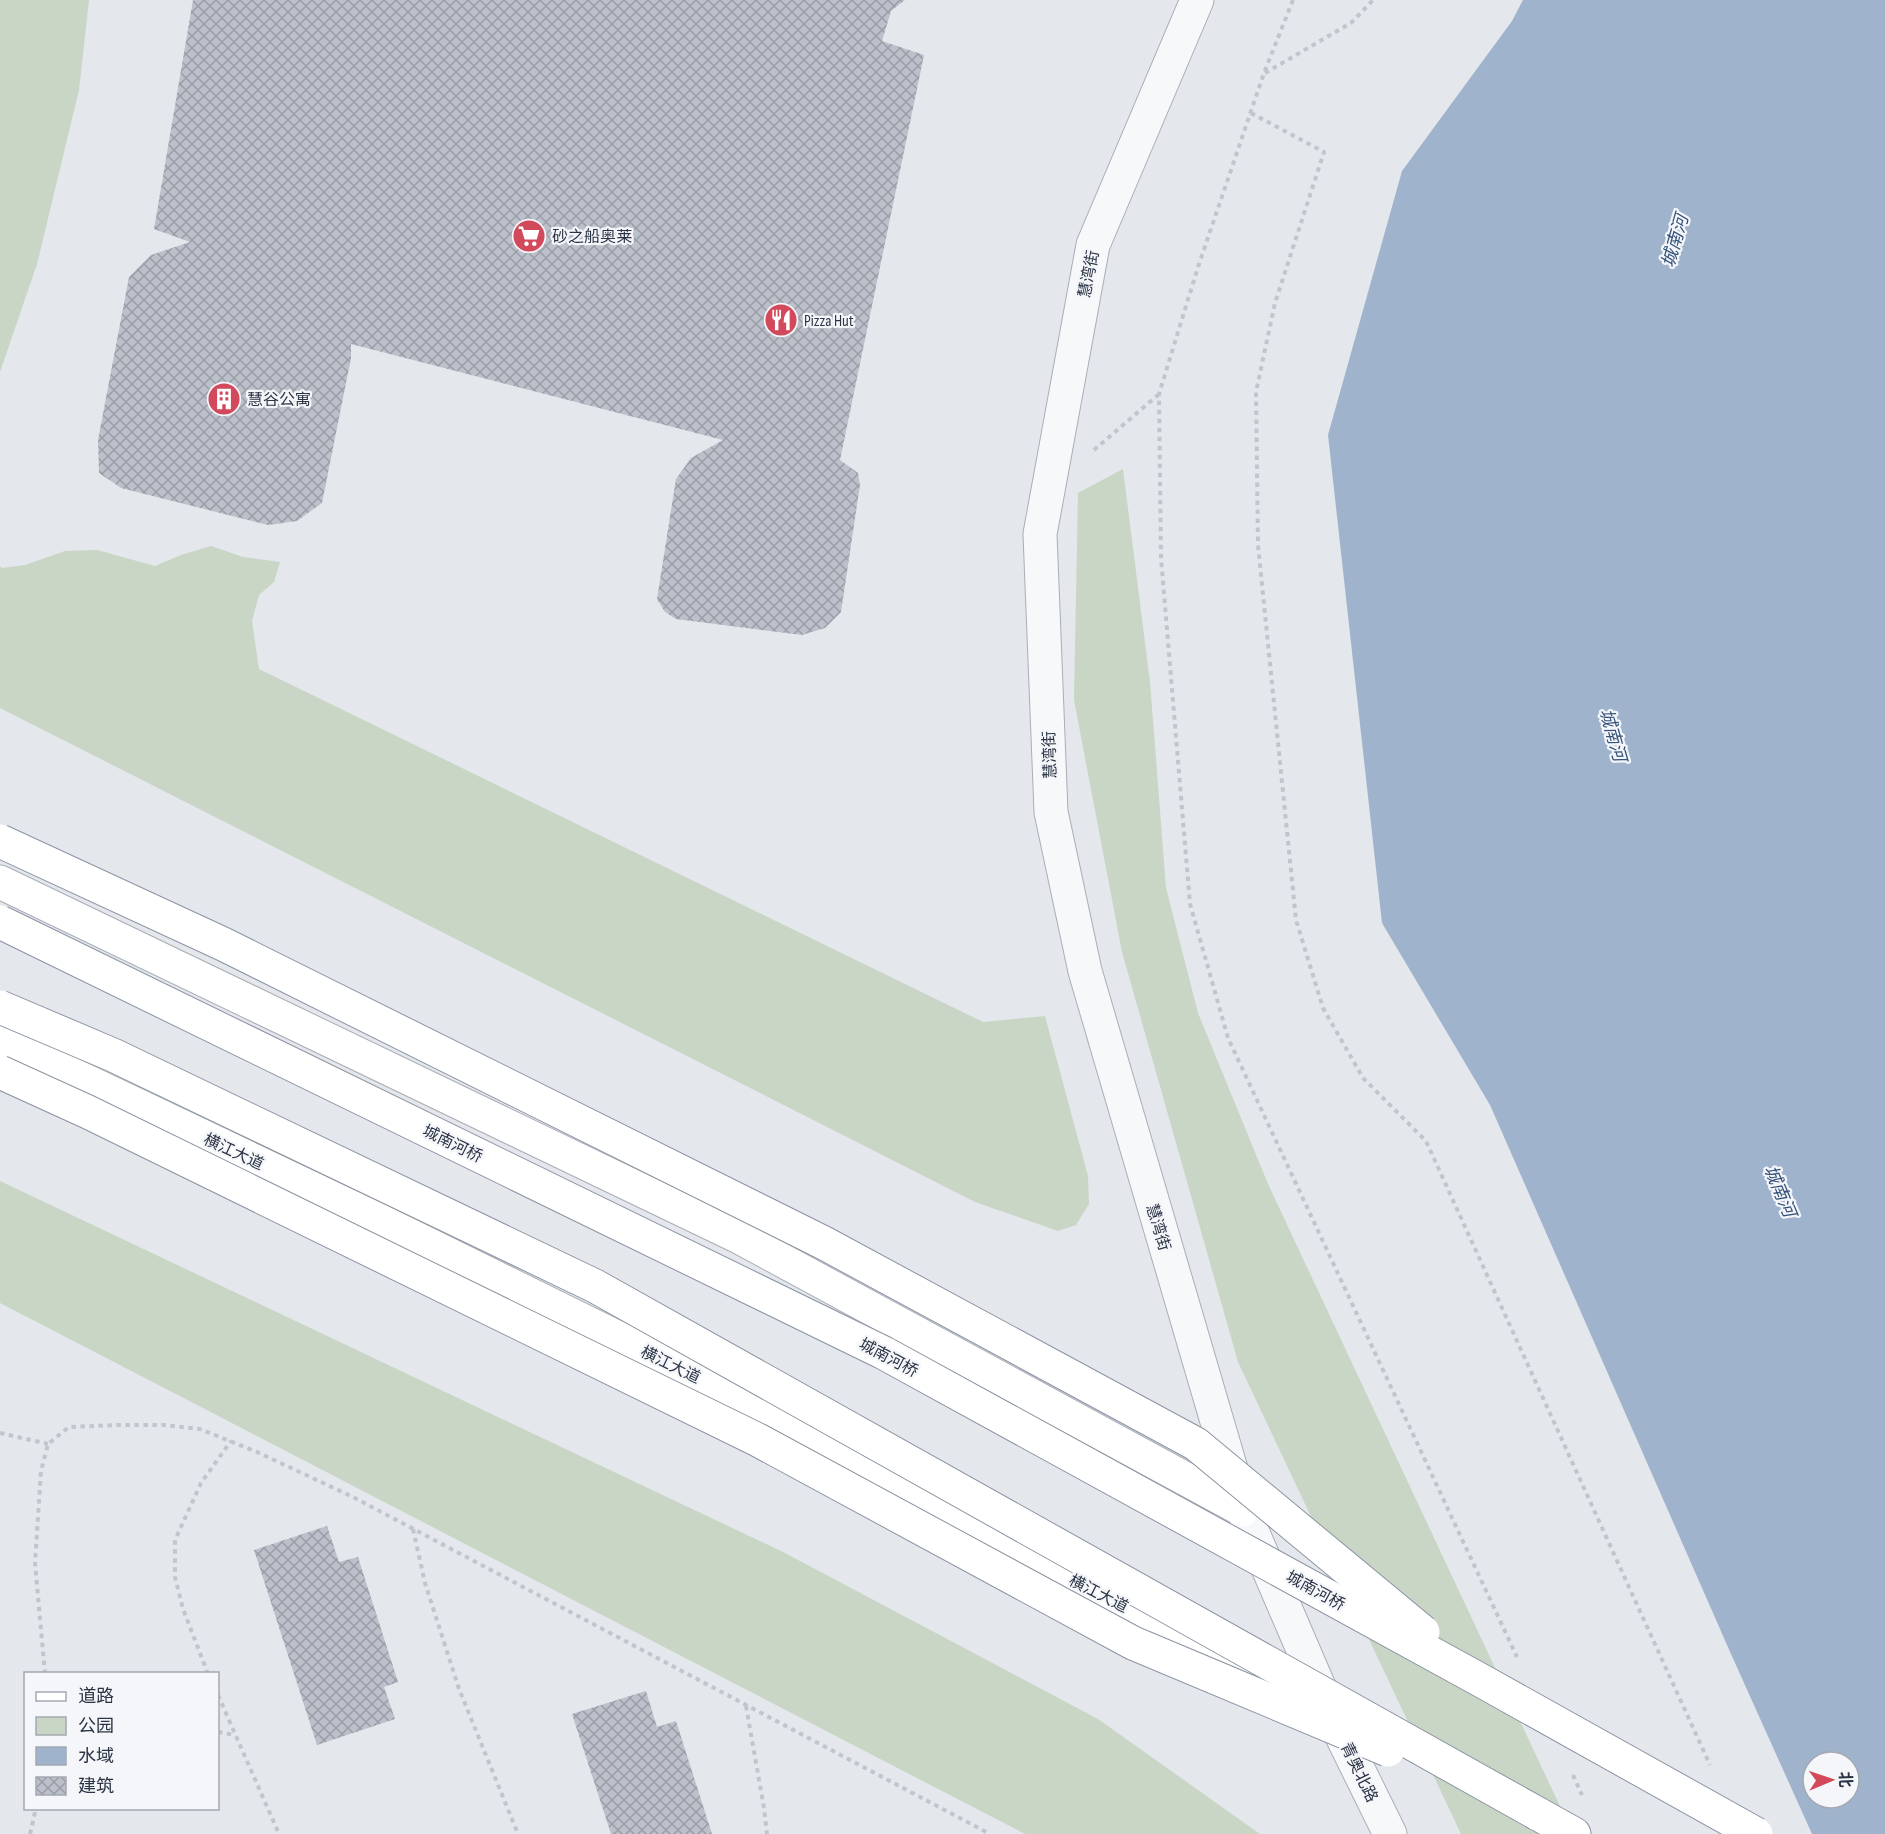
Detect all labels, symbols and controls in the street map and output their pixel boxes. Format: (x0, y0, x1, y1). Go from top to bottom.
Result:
water label: 城南河 (1658, 209, 1694, 270)
supermarket icon: 砂之船奥莱 (511, 218, 547, 254)
place label: 砂之船奥莱 (552, 228, 632, 247)
street label: 慧湾街 (1076, 249, 1103, 300)
restaurant icon: Pizza Hut (763, 302, 799, 338)
place label: Pizza Hut (804, 312, 854, 331)
building icon: 慧谷公寓 (206, 381, 242, 417)
place label: 慧谷公寓 (247, 391, 311, 410)
water label: 城南河 (1595, 706, 1631, 767)
street label: 慧湾街 (1040, 731, 1061, 779)
street label: 城南河桥 (419, 1122, 485, 1167)
street label: 横江大道 (200, 1130, 266, 1174)
water label: 城南河 (1759, 1162, 1801, 1223)
street label: 慧湾街 (1141, 1202, 1174, 1253)
street label: 城南河桥 (856, 1335, 921, 1382)
street label: 横江大道 (637, 1343, 703, 1388)
street label: 城南河桥 (1283, 1567, 1348, 1615)
street label: 横江大道 (1065, 1571, 1131, 1617)
legend (24, 1672, 219, 1810)
text: 道路 (78, 1686, 114, 1707)
text: 公园 (78, 1716, 114, 1737)
street label: 青奥北路 (1336, 1740, 1381, 1806)
text: 水域 (78, 1746, 114, 1767)
north arrow (1801, 1750, 1861, 1810)
text: 北 (1835, 1771, 1854, 1788)
text: 建筑 (78, 1776, 114, 1797)

